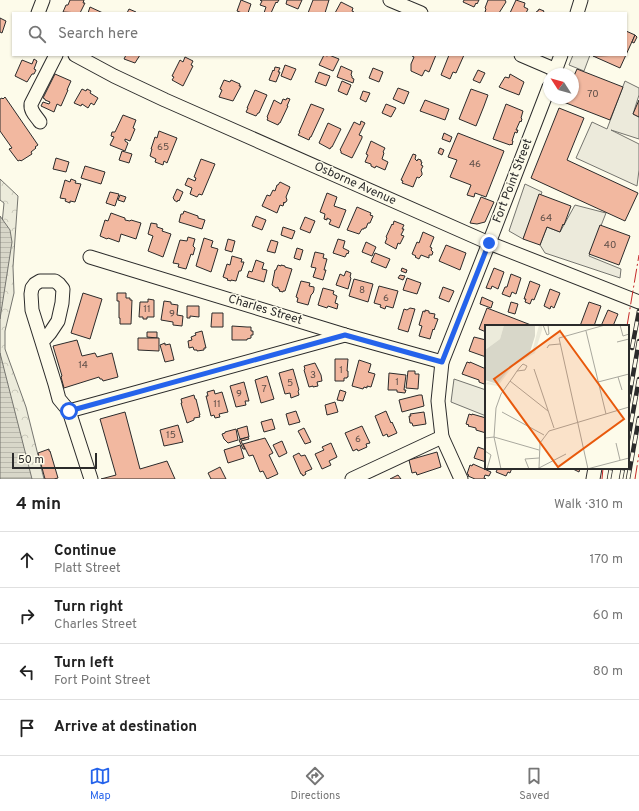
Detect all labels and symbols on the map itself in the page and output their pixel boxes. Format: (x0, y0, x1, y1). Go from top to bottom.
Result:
north arrow (543, 68, 579, 104)
house number: 70 (587, 88, 599, 101)
street label: Fort Point Street (490, 137, 536, 225)
house number: 65 (157, 141, 169, 154)
house number: 46 (469, 158, 481, 171)
street label: Osborne Avenue (312, 159, 398, 209)
house number: 64 (540, 212, 552, 225)
route end (480, 234, 498, 252)
house number: 40 (604, 239, 616, 252)
house number: 8 (359, 284, 365, 297)
street label: Charles Street (226, 291, 304, 329)
house number: 6 (383, 292, 389, 305)
house number: 11 (143, 303, 151, 316)
house number: 9 (169, 308, 175, 321)
inset map (485, 325, 629, 469)
house number: 14 (78, 359, 88, 372)
house number: 1 (339, 364, 343, 377)
house number: 3 (310, 369, 316, 382)
house number: 1 (395, 376, 399, 389)
house number: 5 (287, 377, 293, 390)
house number: 7 (261, 383, 267, 396)
house number: 9 (236, 388, 242, 401)
house number: 11 (213, 398, 221, 411)
route start (60, 402, 78, 420)
house number: 15 (166, 429, 176, 442)
house number: 6 (355, 433, 361, 446)
scale bar (12, 451, 97, 470)

